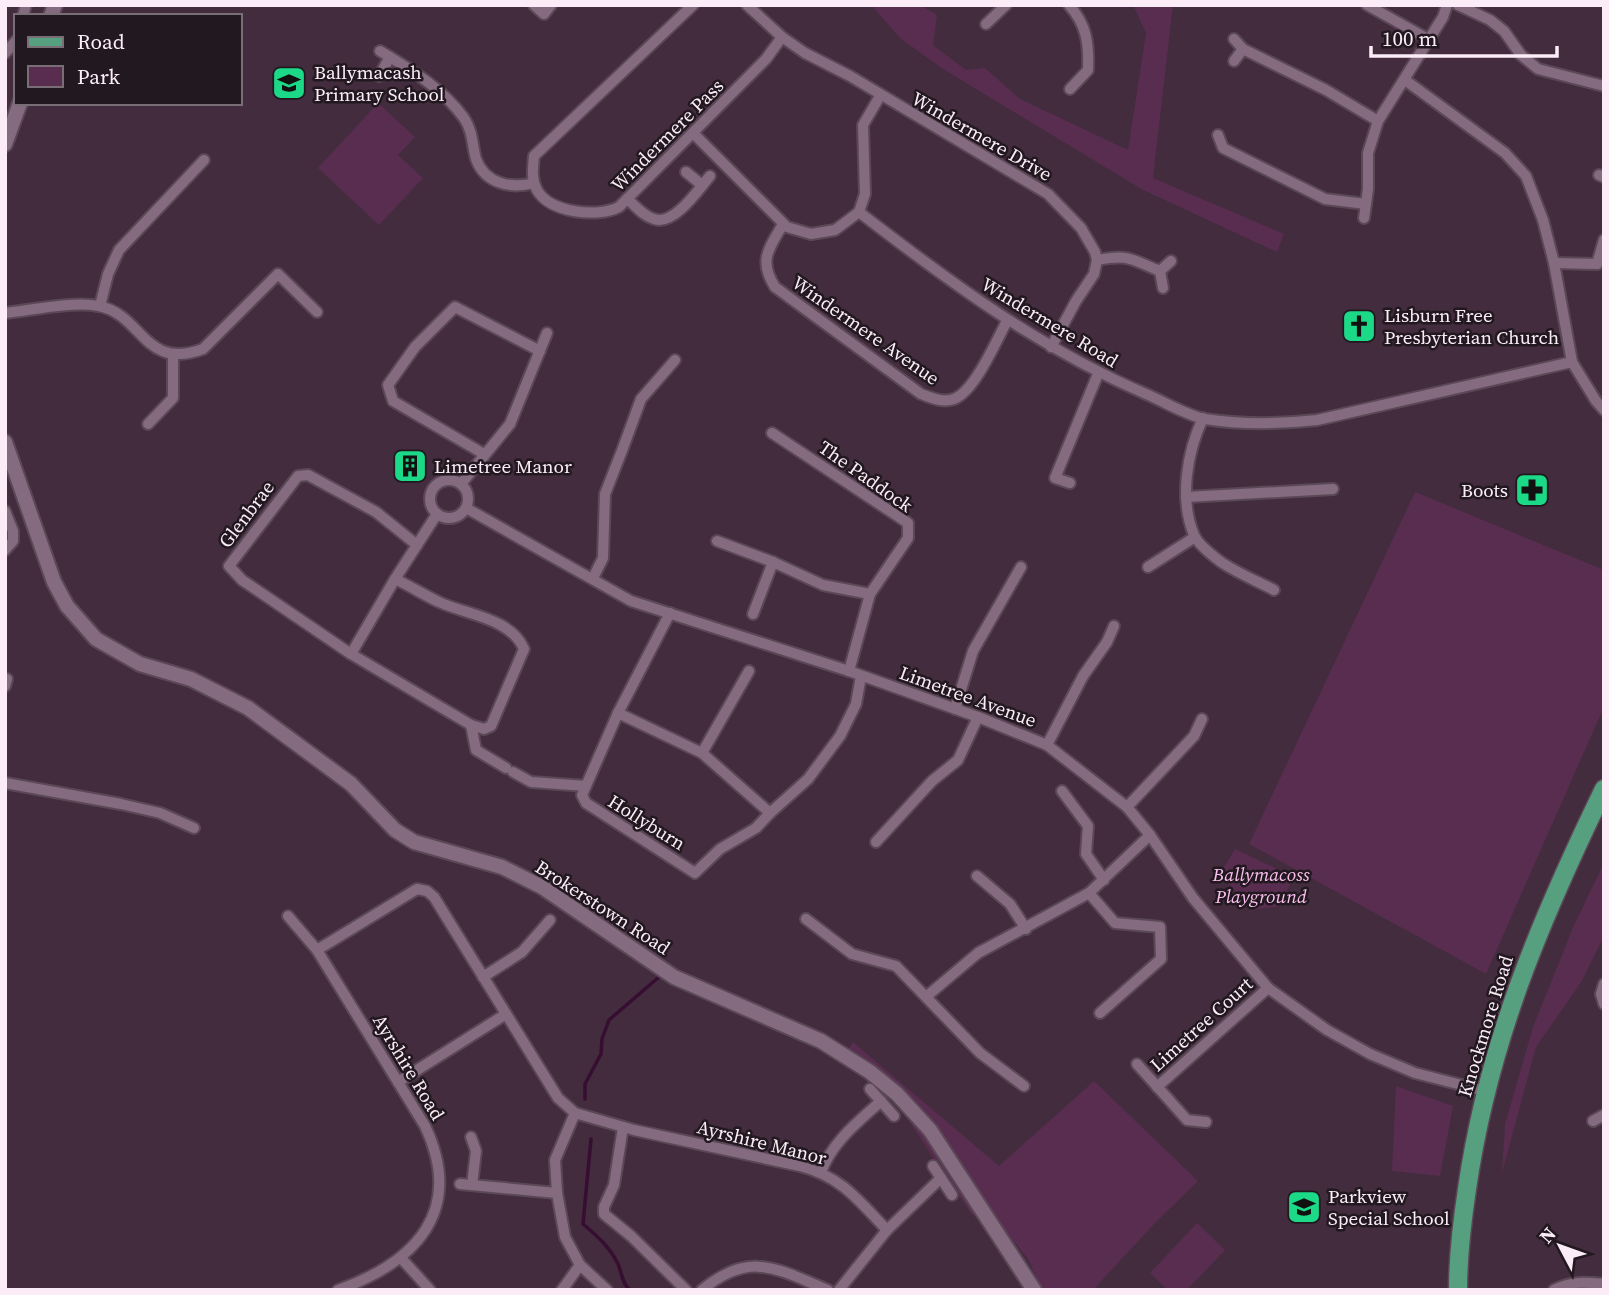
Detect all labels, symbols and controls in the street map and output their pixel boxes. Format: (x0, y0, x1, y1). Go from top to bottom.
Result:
legend (14, 14, 242, 105)
scale bar (1371, 14, 1556, 58)
text: 100 m (1382, 24, 1437, 53)
text: Road (77, 27, 125, 56)
place label: Ballymacash Primary School (314, 59, 445, 107)
text: Park (77, 62, 121, 91)
school or university icon: Ballymacash Primary School (270, 64, 308, 102)
street label: Windermere Pass (605, 73, 729, 197)
street label: Windermere Drive (907, 85, 1057, 187)
street label: Windermere Avenue (787, 269, 945, 391)
street label: Windermere Road (977, 271, 1123, 373)
place label: Lisburn Free Presbyterian Church (1384, 302, 1559, 350)
church icon: Lisburn Free Presbyterian Church (1340, 307, 1378, 345)
street label: The Paddock (814, 434, 919, 518)
building icon: Limetree Manor (391, 447, 429, 485)
place label: Limetree Manor (434, 453, 572, 479)
pharmacy icon: Boots (1513, 471, 1551, 509)
street label: Glenbrae (212, 475, 280, 553)
place label: Boots (1461, 477, 1508, 503)
street label: Limetree Avenue (896, 659, 1040, 733)
street label: Hollyburn (603, 788, 691, 856)
street label: Brokerstown Road (531, 854, 676, 960)
park label: Ballymacoss Playground (1211, 861, 1310, 909)
street label: Knockmore Road (1451, 952, 1519, 1100)
street label: Limetree Court (1144, 970, 1258, 1077)
street label: Ayrshire Road (367, 1009, 451, 1125)
street label: Ayrshire Manor (694, 1113, 830, 1171)
place label: Parkview Special School (1328, 1183, 1450, 1231)
school or university icon: Parkview Special School (1285, 1188, 1323, 1226)
north arrow (1525, 1211, 1595, 1281)
text: N (1533, 1221, 1562, 1249)

